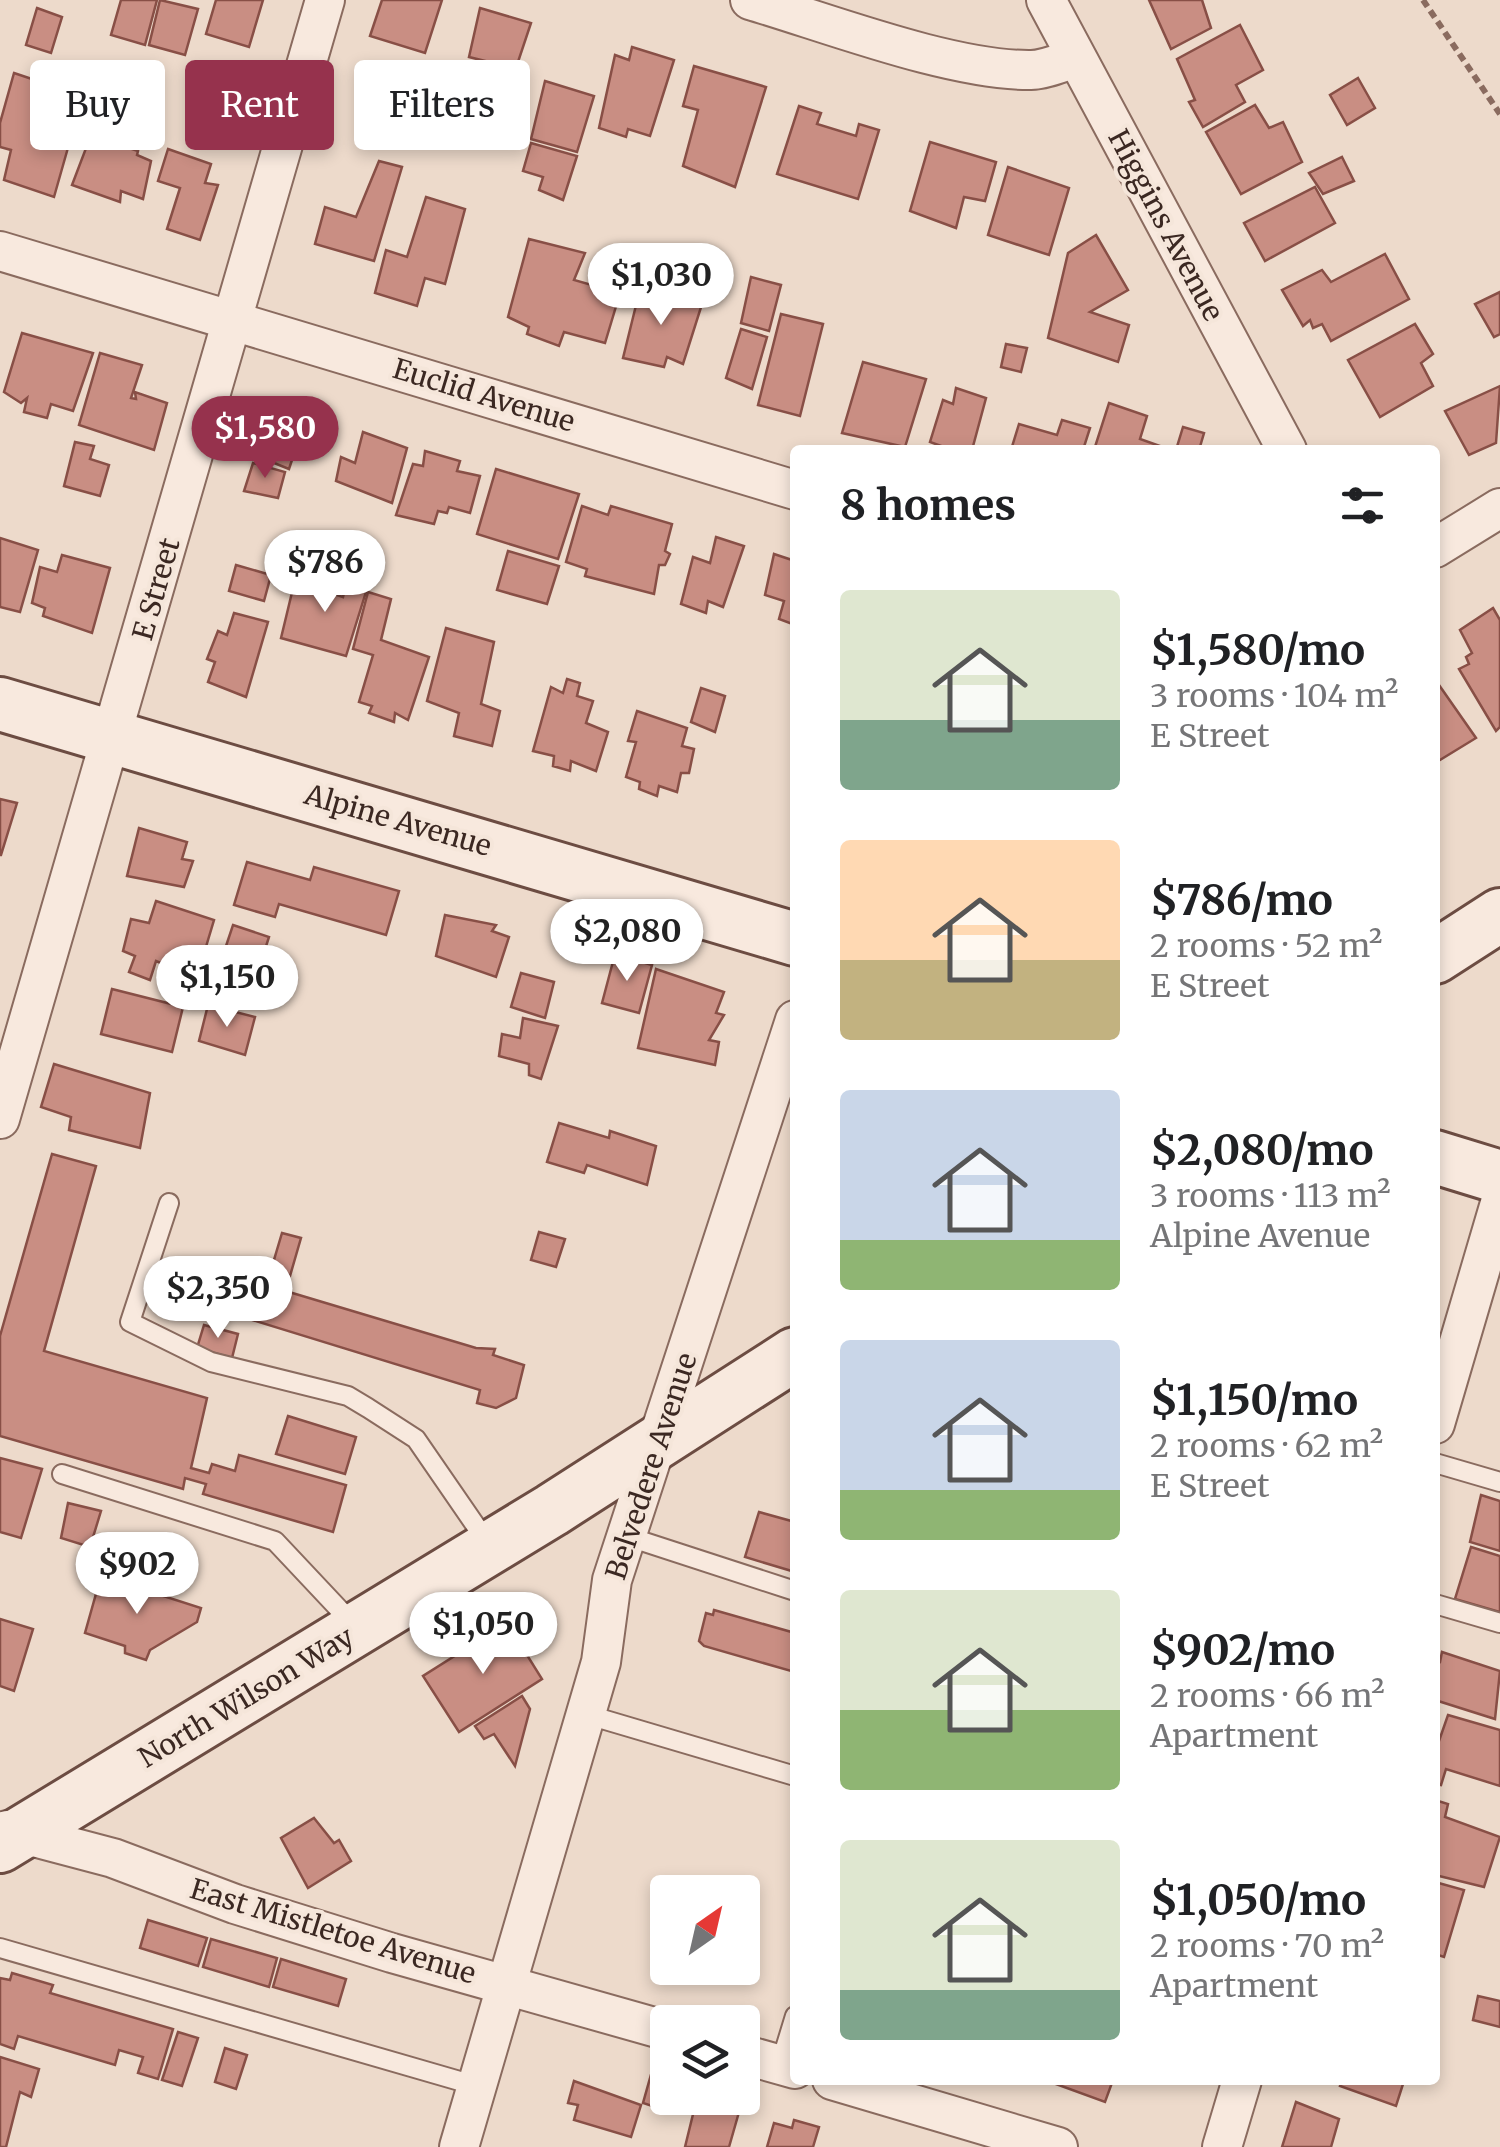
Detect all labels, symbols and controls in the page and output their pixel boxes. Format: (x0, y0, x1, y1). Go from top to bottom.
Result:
chip: Buy (30, 60, 165, 150)
chip: Rent (185, 60, 334, 150)
chip: Filters (354, 60, 530, 150)
street label: Higgins Avenue (1100, 123, 1232, 327)
pin: $1,030 (580, 243, 742, 328)
text: $1,030 (610, 255, 712, 295)
street label: Euclid Avenue (389, 350, 579, 440)
pin: $1,580 (184, 396, 346, 481)
text: $1,580 (214, 408, 316, 448)
icon: filters (1335, 478, 1390, 533)
text: 8 homes (840, 479, 1016, 531)
pin: $786 (266, 530, 384, 615)
street label: E Street (124, 534, 188, 644)
text: $786 (286, 542, 364, 582)
text: $1,580/mo (1150, 624, 1365, 676)
icon: home (920, 630, 1040, 750)
text: 3 rooms · 104 m² (1150, 676, 1398, 716)
text: E Street (1150, 716, 1269, 756)
street label: Alpine Avenue (299, 776, 496, 864)
text: $786/mo (1150, 874, 1333, 926)
icon: home (920, 880, 1040, 1000)
pin: $2,080 (546, 899, 708, 984)
text: $2,080 (572, 911, 682, 951)
text: 2 rooms · 52 m² (1150, 926, 1382, 966)
pin: $1,150 (146, 945, 308, 1030)
text: $1,150 (178, 957, 276, 997)
text: E Street (1150, 966, 1269, 1006)
text: $2,080/mo (1150, 1124, 1374, 1176)
icon: home (920, 1130, 1040, 1250)
text: 3 rooms · 113 m² (1150, 1176, 1391, 1216)
text: Alpine Avenue (1150, 1216, 1370, 1256)
pin: $2,350 (137, 1256, 299, 1341)
text: $2,350 (165, 1268, 271, 1308)
street label: Belvedere Avenue (597, 1348, 705, 1584)
text: $1,150/mo (1150, 1374, 1358, 1426)
icon: home (920, 1380, 1040, 1500)
text: 2 rooms · 62 m² (1150, 1426, 1383, 1466)
text: E Street (1150, 1466, 1269, 1506)
pin: $902 (78, 1532, 196, 1617)
text: $902 (98, 1544, 176, 1584)
pin: $1,050 (402, 1592, 564, 1677)
text: $1,050 (431, 1604, 535, 1644)
street label: North Wilson Way (132, 1618, 361, 1775)
text: $902/mo (1150, 1624, 1335, 1676)
icon: home (920, 1630, 1040, 1750)
text: 2 rooms · 66 m² (1150, 1676, 1385, 1716)
text: Apartment (1150, 1716, 1318, 1756)
street label: East Mistletoe Avenue (186, 1870, 480, 1992)
text: $1,050/mo (1150, 1874, 1366, 1926)
north arrow (650, 1875, 760, 1985)
map controls (650, 1875, 760, 2115)
icon: home (920, 1880, 1040, 2000)
text: 2 rooms · 70 m² (1150, 1926, 1384, 1966)
text: Apartment (1150, 1966, 1318, 2006)
button: layers (650, 2005, 760, 2115)

